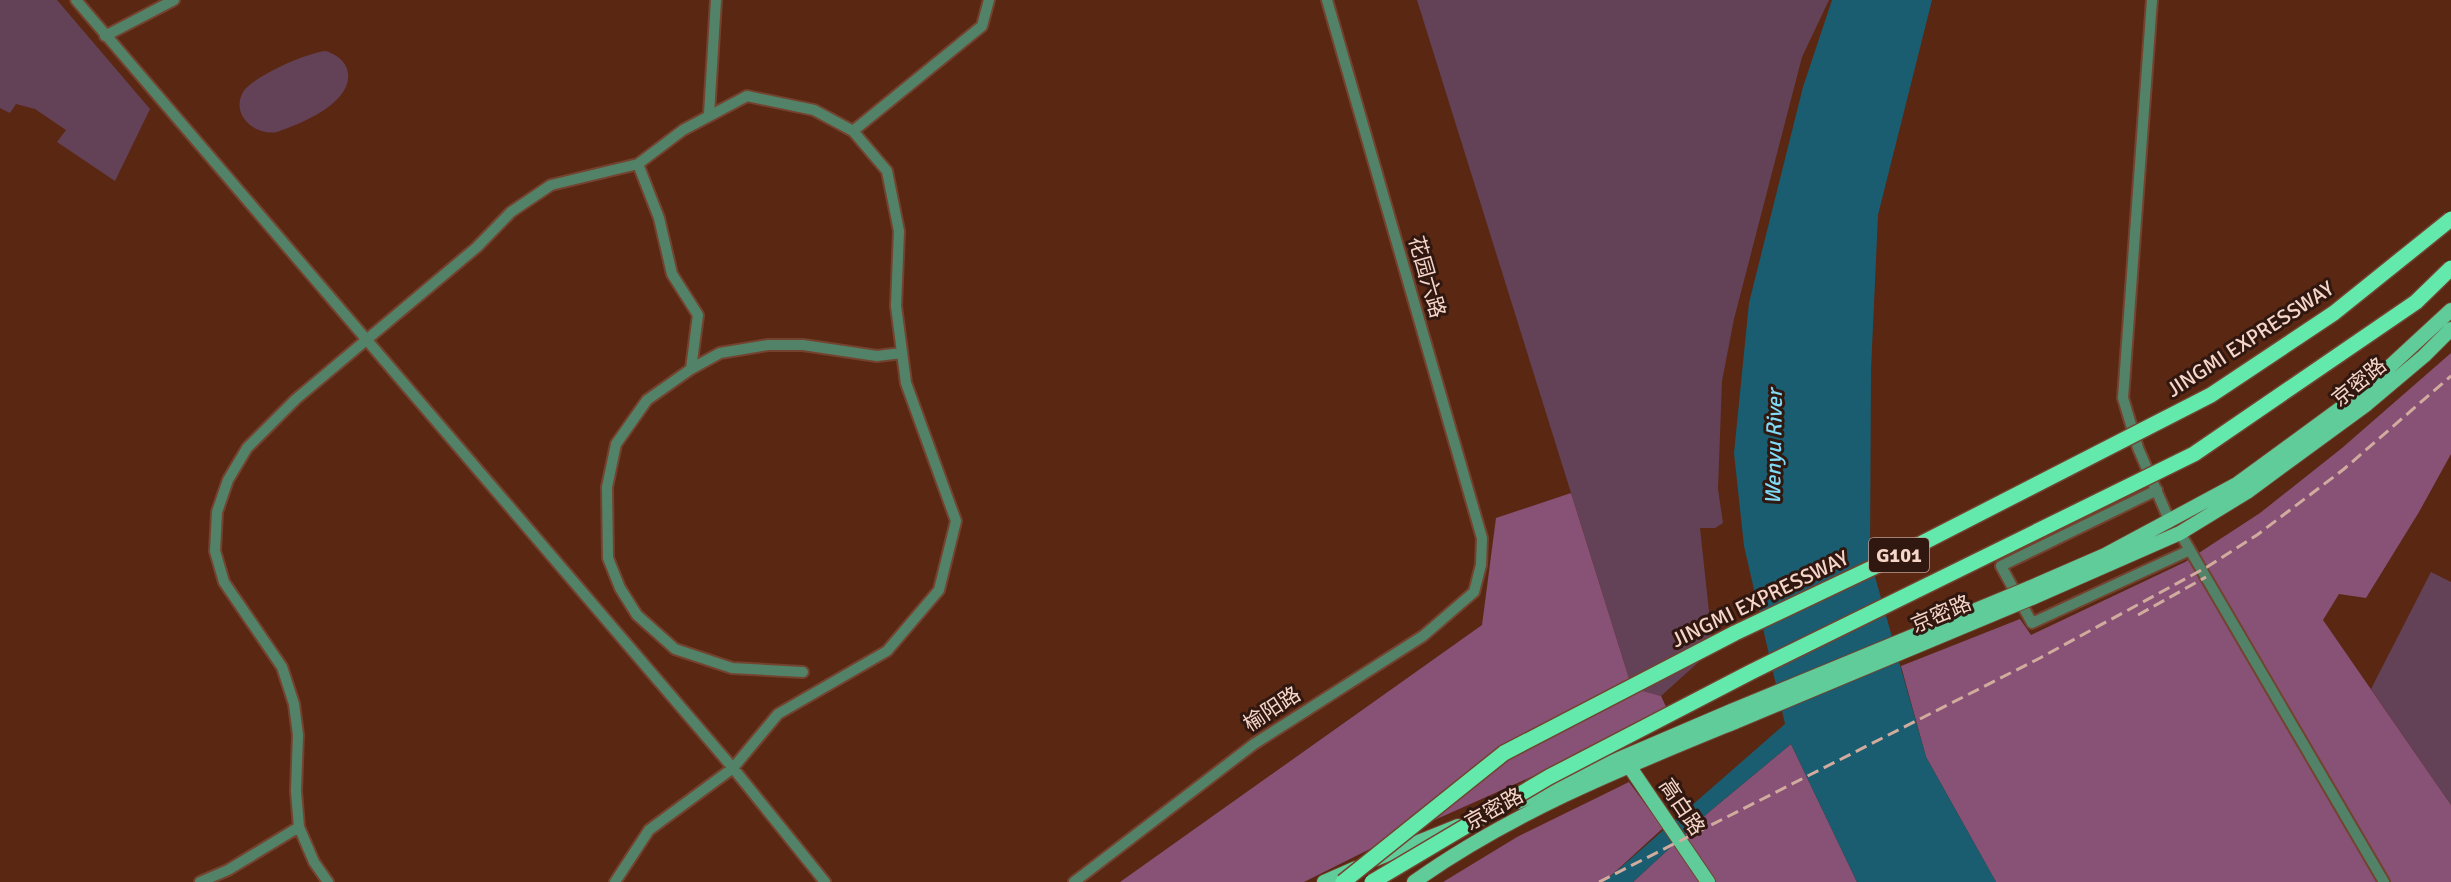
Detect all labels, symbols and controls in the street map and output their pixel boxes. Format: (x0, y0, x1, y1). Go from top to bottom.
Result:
street label: 花园六路 (1403, 233, 1451, 321)
street label: JINGMI EXPRESSWAY (2161, 275, 2339, 403)
street label: 京密路 (2326, 352, 2392, 412)
water label: Wenyu River (1759, 386, 1788, 505)
road number: G101 (1869, 538, 1929, 572)
street label: JINGMI EXPRESSWAY (1667, 545, 1853, 653)
street label: 京密路 (1907, 590, 1975, 638)
street label: 榆阳路 (1239, 681, 1305, 737)
street label: 高白路 (1654, 774, 1710, 840)
street label: 京密路 (1460, 782, 1528, 836)

